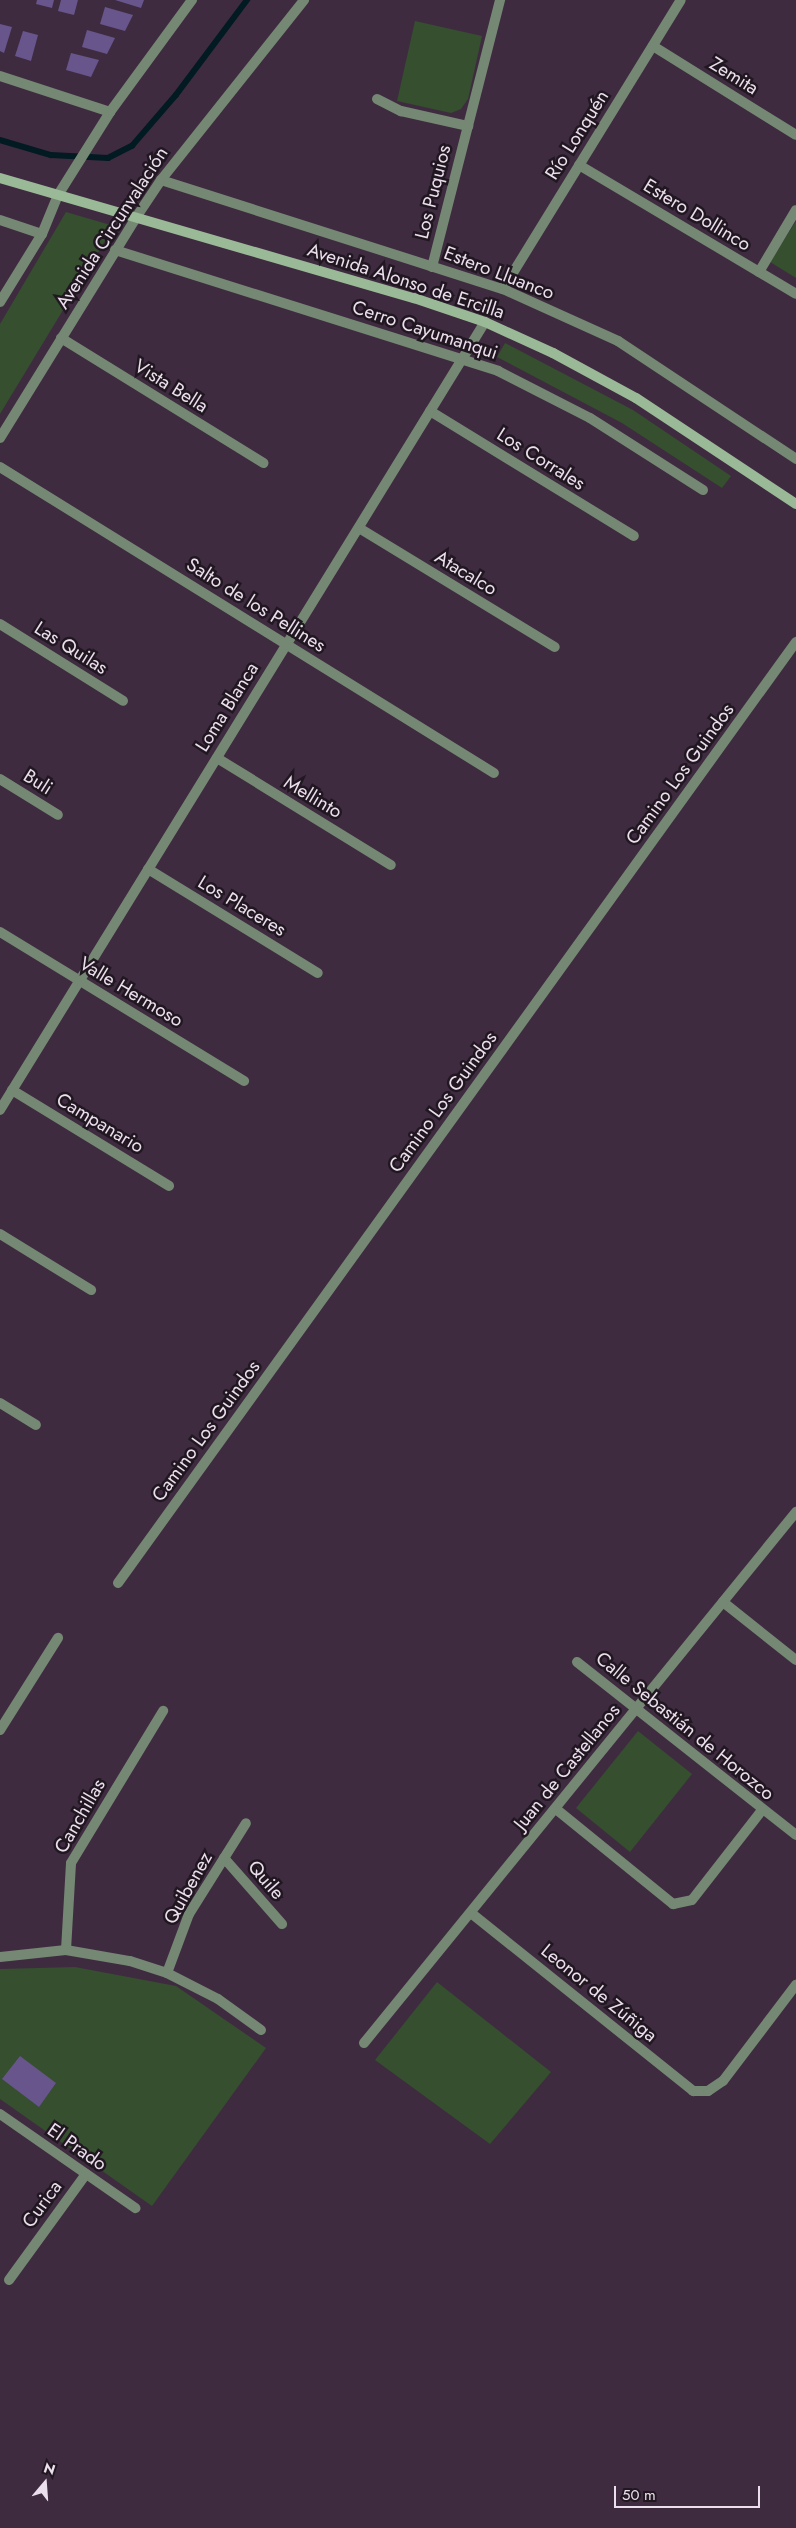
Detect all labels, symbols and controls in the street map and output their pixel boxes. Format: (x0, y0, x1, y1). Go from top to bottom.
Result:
street label: Zemita (705, 52, 763, 100)
street label: Río Lonquén (541, 86, 613, 184)
street label: Avenida Circunvalación (51, 143, 173, 313)
street label: Los Puquios (410, 143, 456, 241)
street label: Estero Dollinco (639, 174, 755, 256)
street label: Avenida Alonso de Ercilla (305, 238, 507, 324)
street label: Estero Lluanco (441, 242, 557, 304)
street label: Cerro Cayumanqui (349, 296, 501, 364)
street label: Vista Bella (130, 354, 212, 418)
street label: Los Corrales (493, 423, 589, 495)
street label: Atacalco (431, 546, 501, 600)
street label: Salto de los Pellines (182, 553, 330, 657)
street label: Las Quilas (30, 617, 112, 679)
street label: Loma Blanca (191, 658, 263, 756)
street label: Camino Los Guindos (621, 699, 739, 849)
street label: Buli (19, 764, 57, 800)
street label: Mellinto (280, 771, 346, 823)
street label: Los Placeres (194, 871, 290, 941)
street label: Valle Hermoso (75, 952, 187, 1032)
street label: Camino Los Guindos (384, 1027, 502, 1177)
street label: Campanario (52, 1088, 148, 1158)
street label: Camino Los Guindos (147, 1356, 265, 1506)
street label: Calle Sebastián de Horozco (591, 1647, 779, 1805)
street label: Juan de Castellanos (509, 1699, 625, 1835)
street label: Canchillas (50, 1775, 110, 1857)
street label: Quibenez (159, 1848, 217, 1928)
street label: Quile (243, 1856, 289, 1904)
street label: Leonor de Zúñiga (536, 1939, 662, 2047)
street label: El Prado (43, 2118, 111, 2176)
street label: Curica (17, 2176, 67, 2232)
north arrow (20, 2458, 70, 2508)
text: N (41, 2458, 58, 2480)
scale bar (616, 2476, 762, 2508)
text: 50 m (622, 2484, 656, 2506)

